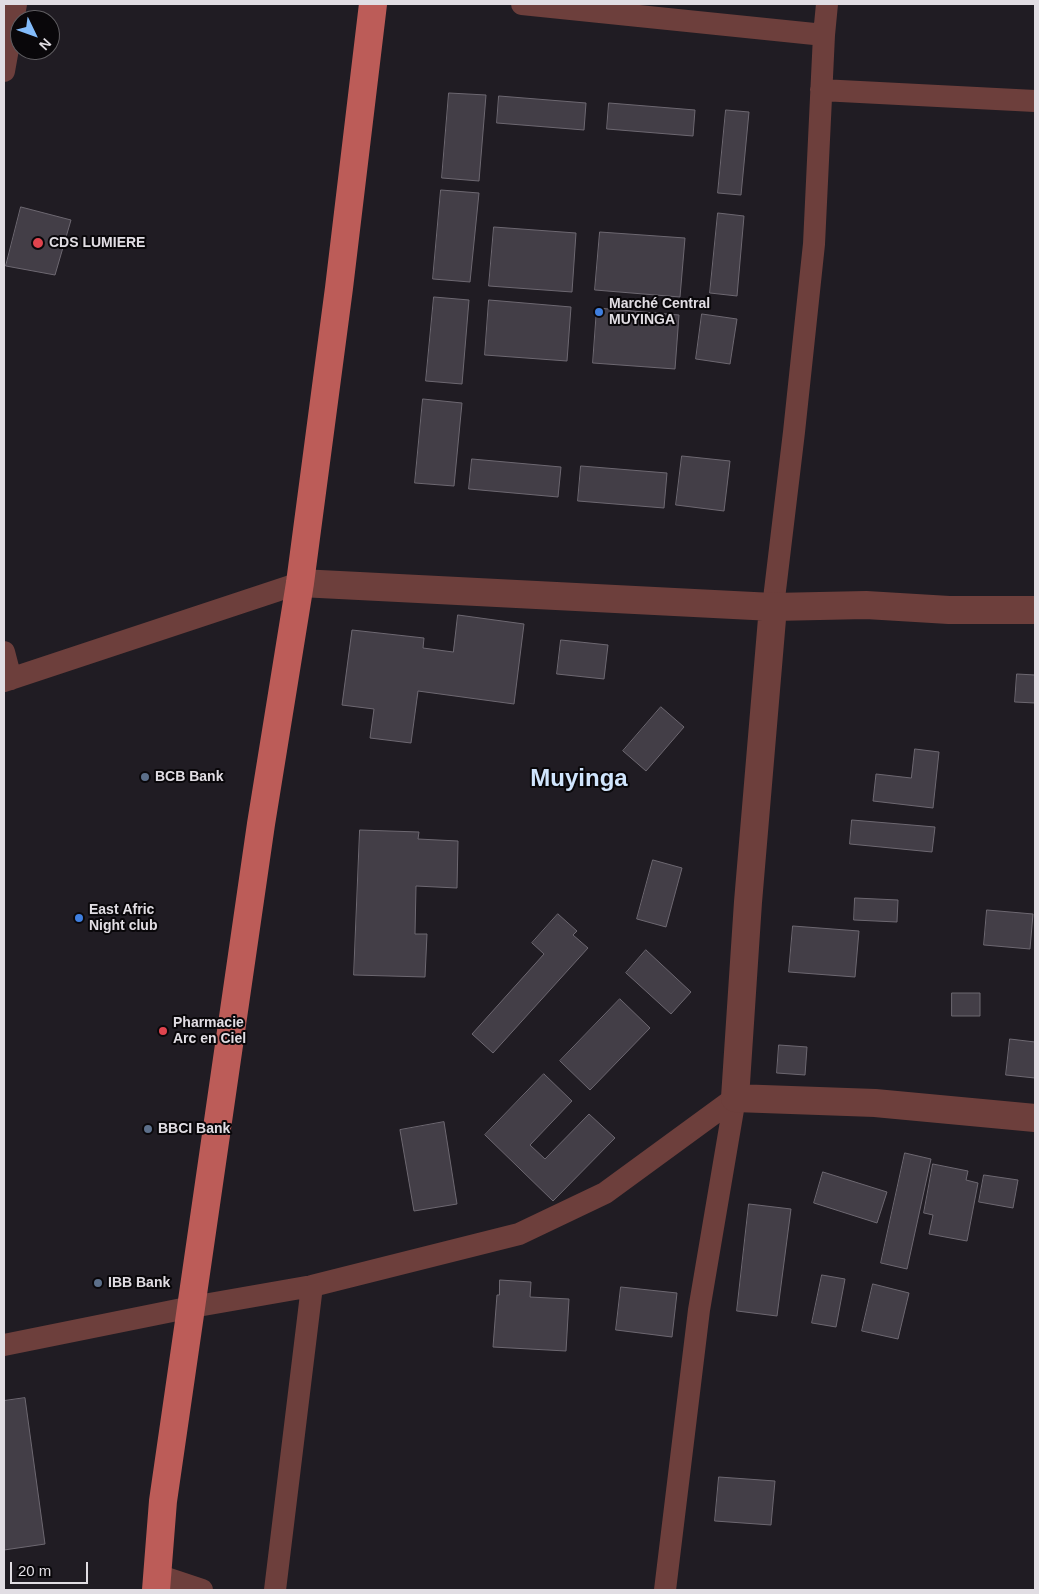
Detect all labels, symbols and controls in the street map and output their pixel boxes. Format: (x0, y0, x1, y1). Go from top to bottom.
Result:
north arrow (10, 10, 60, 60)
text: N (36, 35, 55, 53)
place label: CDS LUMIERE (49, 235, 145, 251)
marker: CDS LUMIERE (31, 236, 45, 250)
place label: Marché Central MUYINGA (609, 296, 710, 328)
marker: Marché Central MUYINGA (593, 306, 605, 318)
district label: Muyinga (530, 765, 628, 793)
place label: BCB Bank (155, 769, 223, 785)
marker: BCB Bank (139, 771, 151, 783)
place label: East Afric Night club (89, 902, 157, 934)
marker: East Afric Night club (73, 912, 85, 924)
place label: Pharmacie Arc en Ciel (173, 1015, 246, 1048)
marker: Pharmacie Arc en Ciel (157, 1025, 169, 1037)
place label: BBCI Bank (158, 1121, 230, 1137)
marker: BBCI Bank (142, 1123, 154, 1135)
place label: IBB Bank (108, 1275, 170, 1291)
marker: IBB Bank (92, 1277, 104, 1289)
scale bar (12, 1552, 90, 1584)
text: 20 m (18, 1562, 51, 1579)

